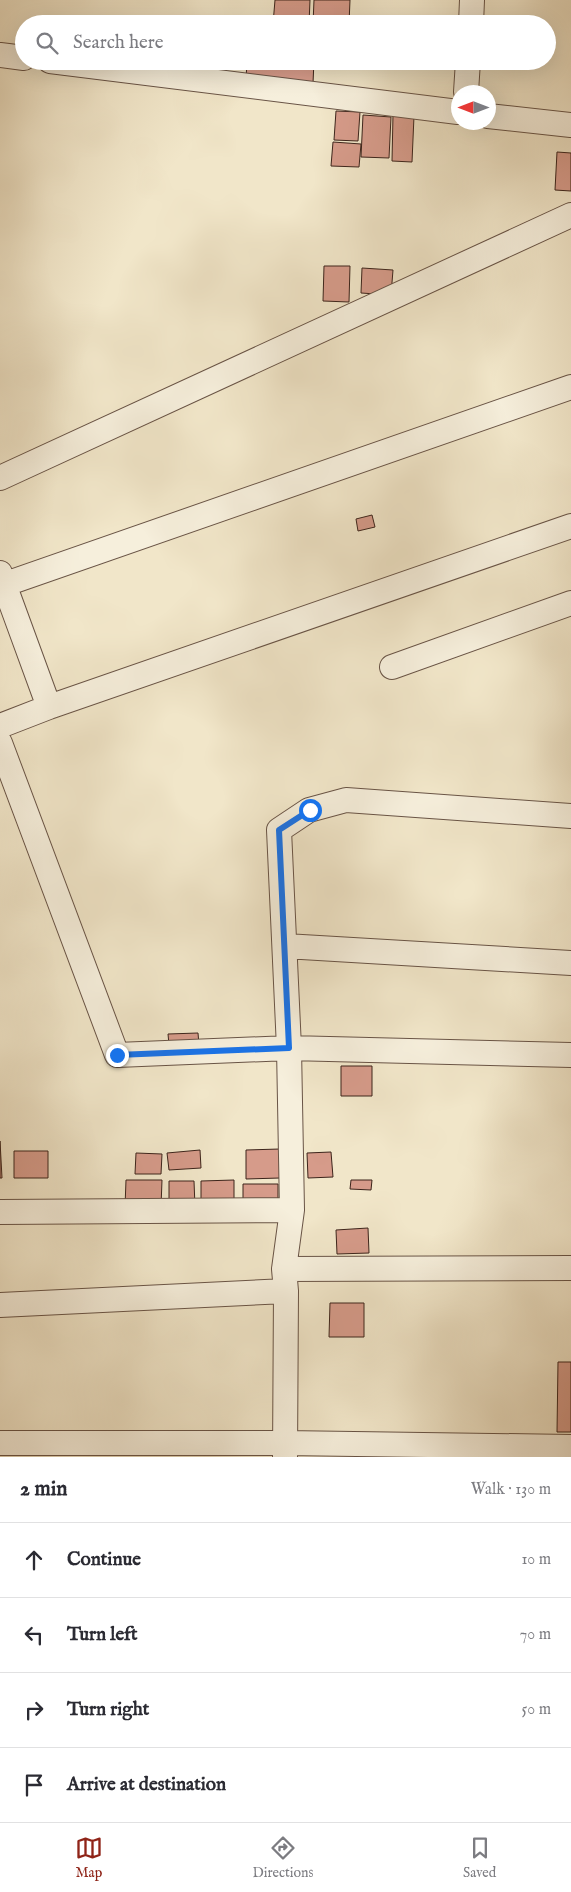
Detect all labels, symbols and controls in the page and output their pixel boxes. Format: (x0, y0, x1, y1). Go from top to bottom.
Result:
search box (15, 15, 556, 70)
icon: search (33, 29, 61, 57)
text: Search here (73, 31, 164, 55)
north arrow (451, 85, 496, 130)
route start (299, 799, 322, 822)
route end (106, 1044, 129, 1067)
text: 2 min (20, 1476, 67, 1503)
text: Walk · 130 m (471, 1480, 551, 1500)
icon: ahead (20, 1546, 48, 1574)
text: Continue (67, 1548, 141, 1572)
text: 10 m (521, 1550, 551, 1570)
icon: left (20, 1621, 48, 1649)
text: Turn left (67, 1623, 138, 1647)
text: 70 m (520, 1625, 551, 1645)
icon: right (20, 1696, 48, 1724)
text: Turn right (67, 1698, 149, 1722)
text: 50 m (522, 1700, 551, 1720)
icon: arrive (20, 1771, 48, 1799)
text: Arrive at destination (67, 1773, 226, 1797)
tab: Map (75, 1834, 103, 1882)
tab: Directions (252, 1834, 313, 1882)
tab: Saved (463, 1834, 496, 1882)

